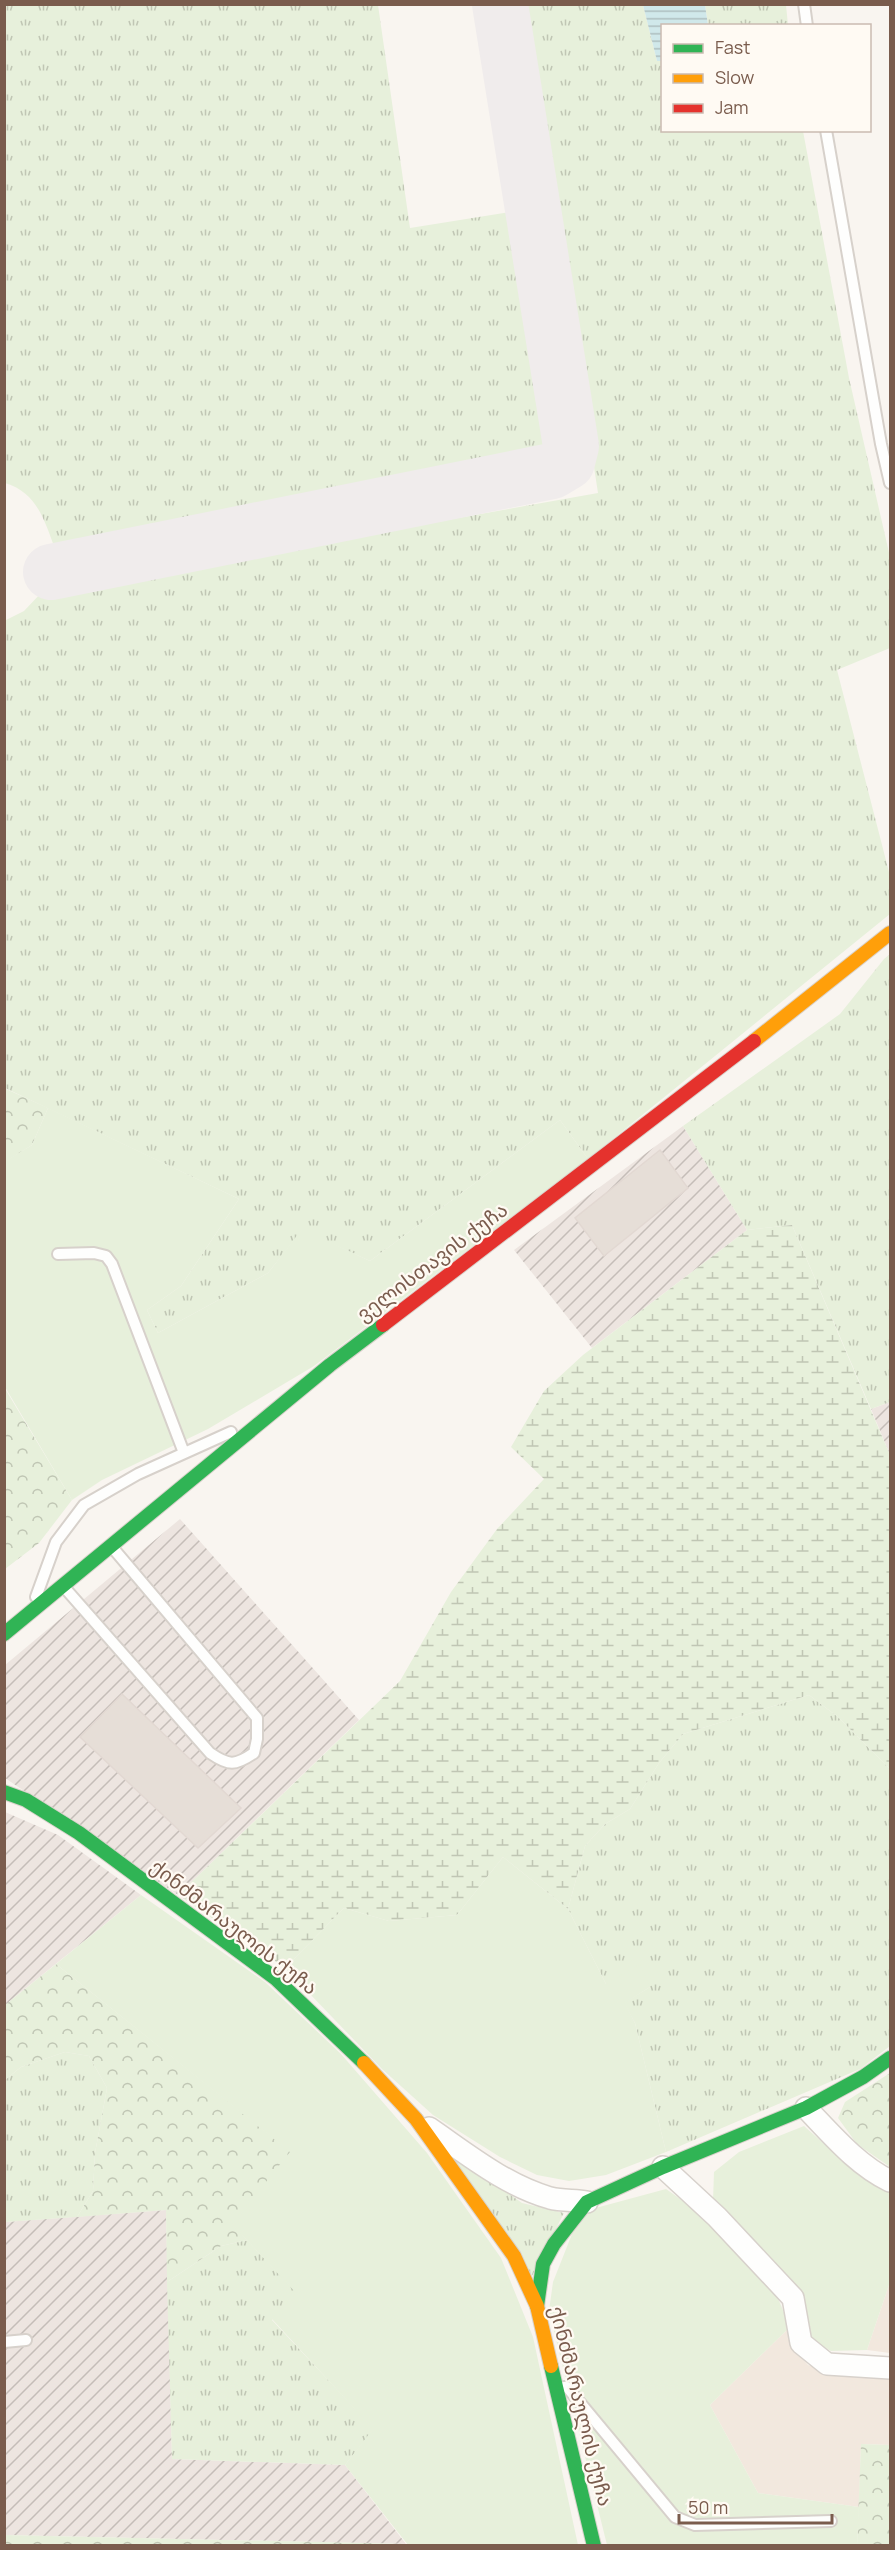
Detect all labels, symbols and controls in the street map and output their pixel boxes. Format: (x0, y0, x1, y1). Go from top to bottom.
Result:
legend (661, 24, 871, 132)
text: Fast (715, 35, 750, 59)
text: Slow (715, 65, 755, 89)
text: Jam (715, 95, 749, 119)
street label: ველისთავის ქუჩა (351, 1196, 513, 1327)
street label: ქინძმარაულის ქუჩა (145, 1853, 324, 2000)
street label: ქინძმარაულის ქუჩა (544, 2303, 619, 2509)
scale bar (679, 2487, 832, 2525)
text: 50 m (688, 2495, 728, 2519)

